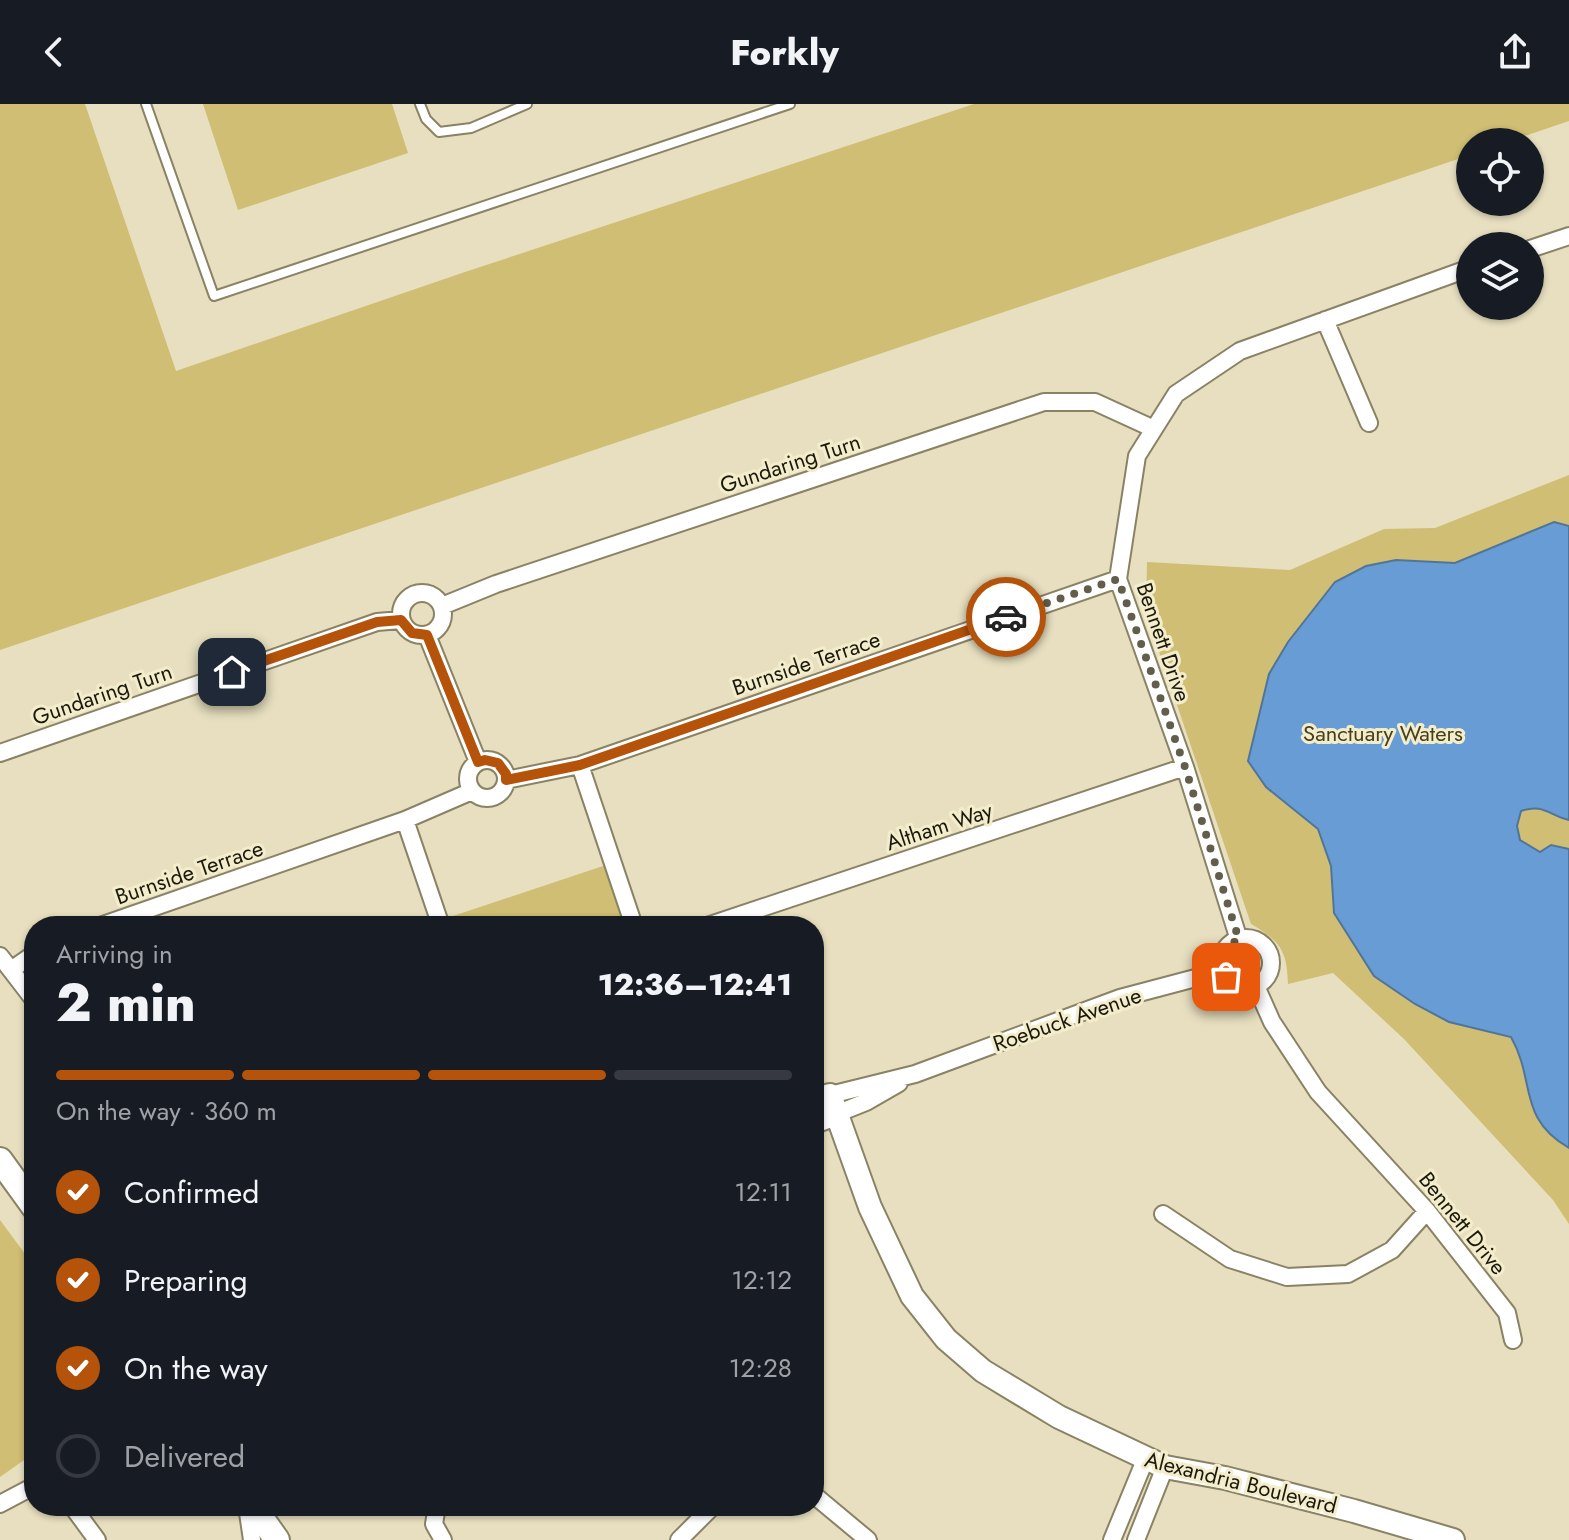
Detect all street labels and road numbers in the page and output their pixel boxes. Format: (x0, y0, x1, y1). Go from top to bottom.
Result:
street label: Gundaring Turn (715, 425, 865, 501)
street label: Bennett Drive (1129, 578, 1199, 706)
street label: Burnside Terrace (728, 623, 884, 703)
street label: Gundaring Turn (28, 655, 176, 733)
street label: Altham Way (882, 794, 997, 858)
street label: Burnside Terrace (111, 832, 267, 912)
street label: Roebuck Avenue (988, 979, 1146, 1059)
street label: Bennett Drive (1412, 1165, 1514, 1281)
street label: Alexandria Boulevard (1141, 1443, 1341, 1521)

